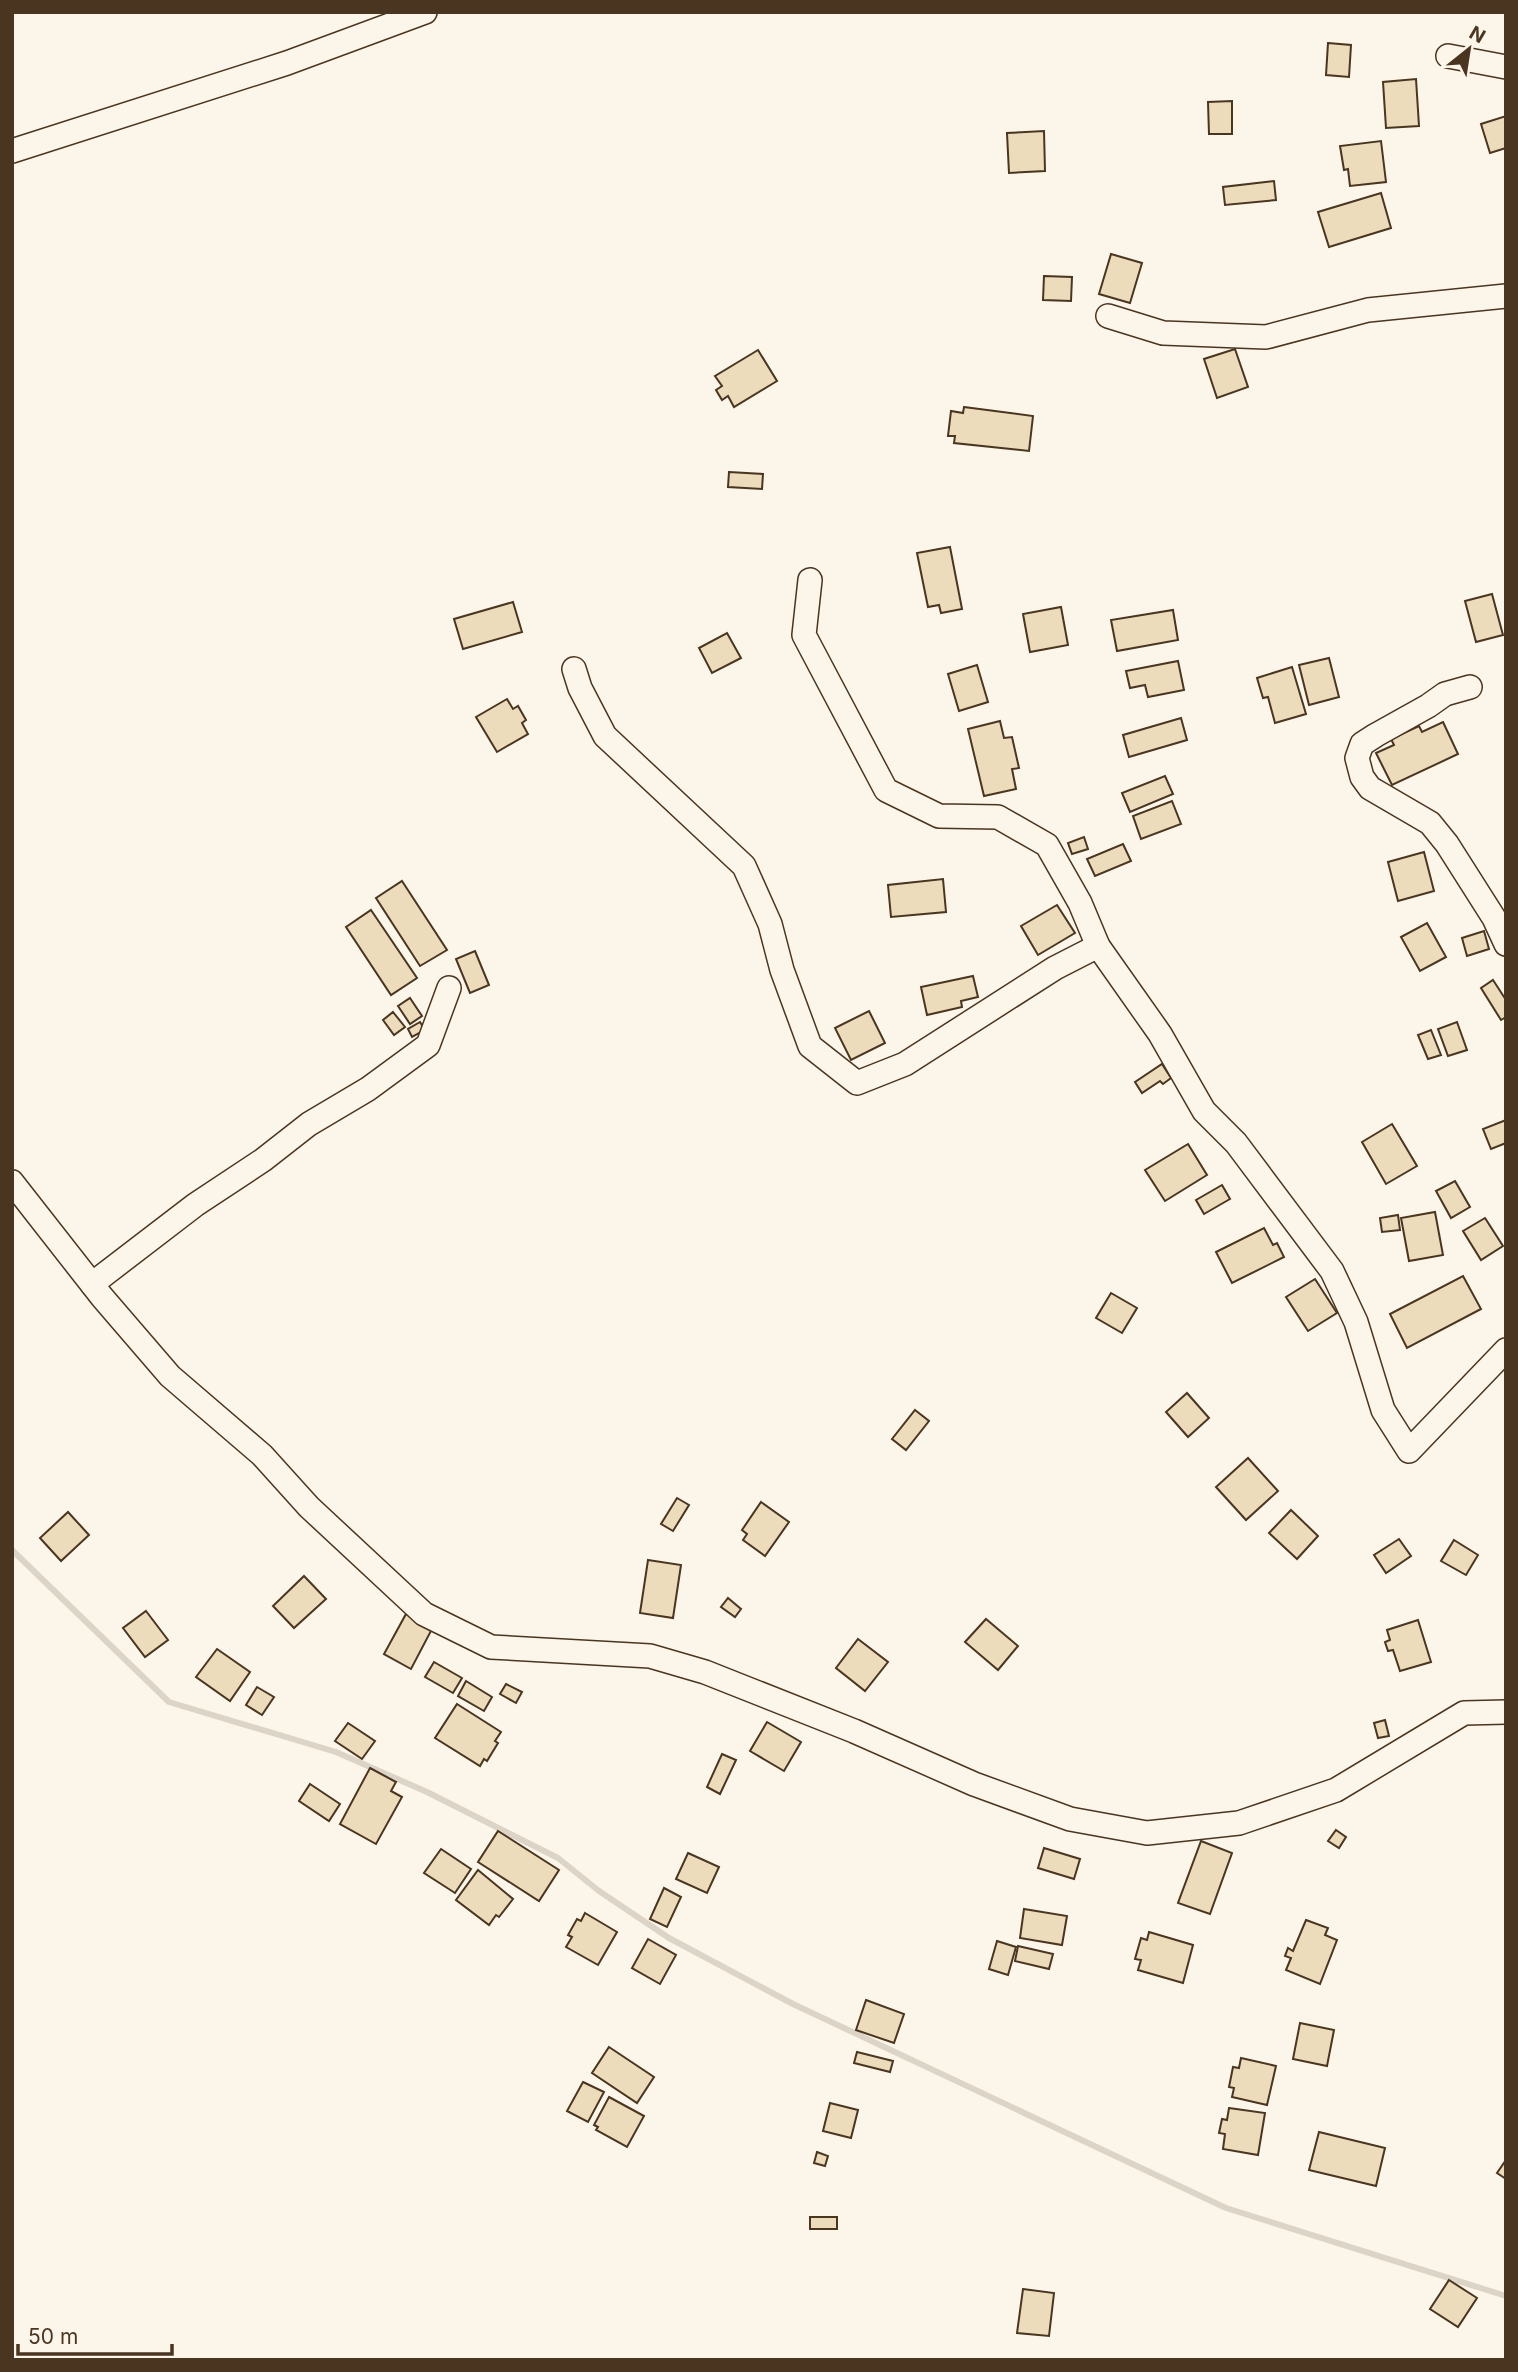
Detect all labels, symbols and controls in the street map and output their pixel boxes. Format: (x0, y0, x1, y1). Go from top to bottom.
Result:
north arrow (1434, 14, 1504, 84)
text: N (1465, 21, 1489, 48)
scale bar (18, 2312, 172, 2356)
text: 50 m (28, 2324, 78, 2349)

